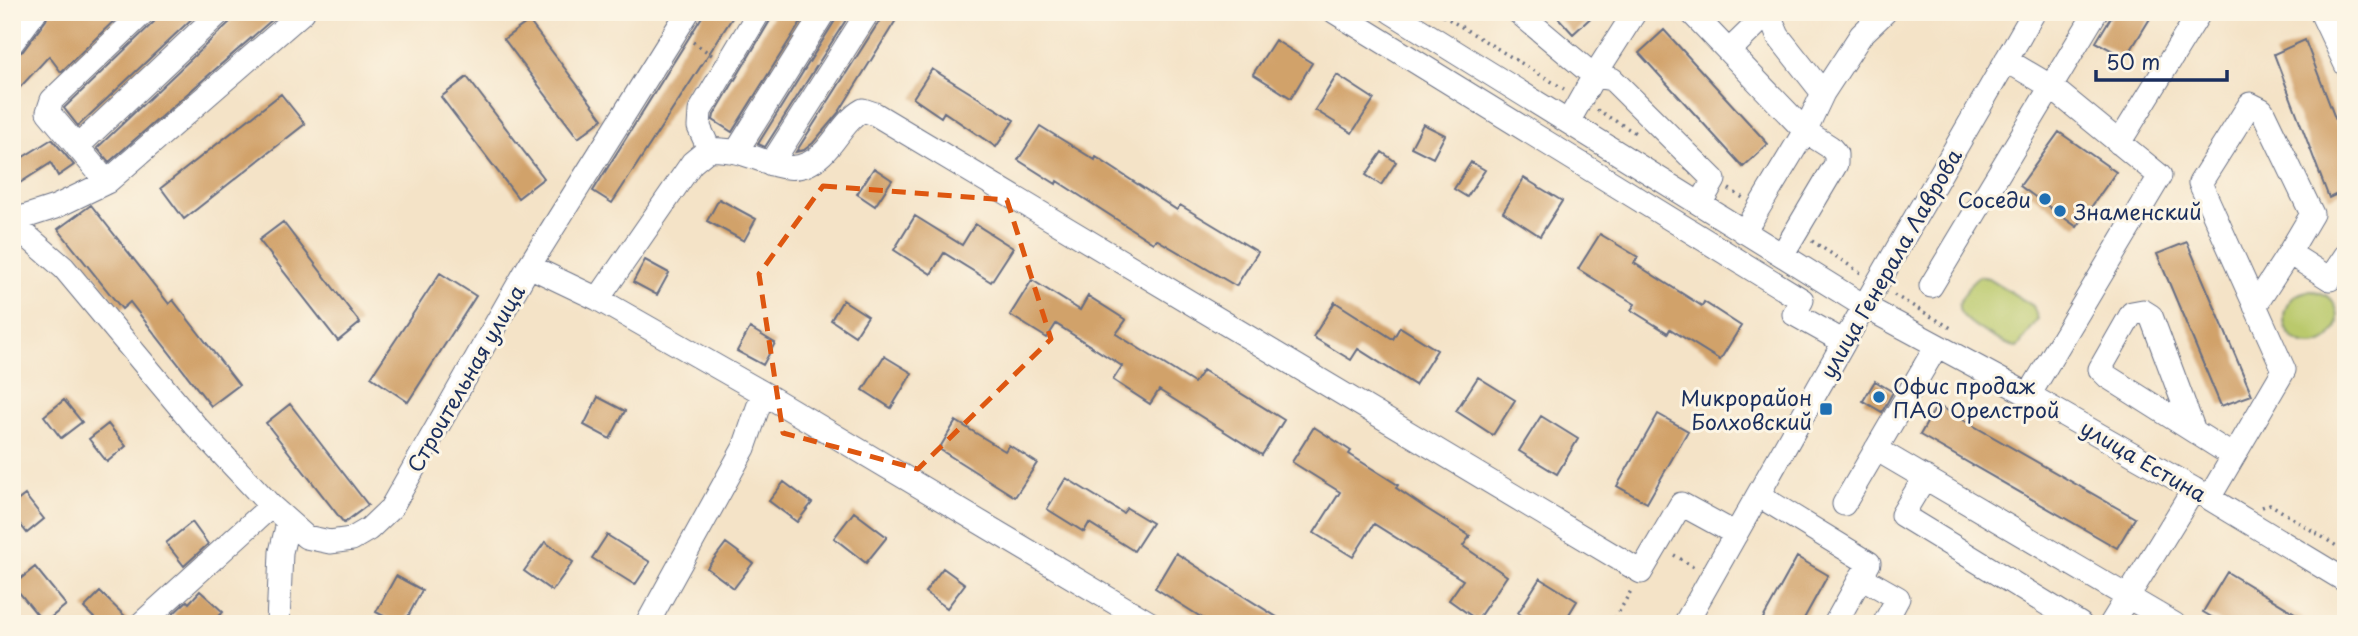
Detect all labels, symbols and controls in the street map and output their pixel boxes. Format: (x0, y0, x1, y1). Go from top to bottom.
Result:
scale bar (2096, 38, 2227, 82)
text: 50 m (2106, 45, 2160, 77)
street label: улица Генерала Лаврова (1811, 142, 1969, 384)
place label: Соседи (1957, 183, 2031, 215)
marker: Соседи (2037, 191, 2053, 207)
place label: Знаменский (2073, 195, 2202, 227)
marker: Знаменский (2052, 203, 2068, 219)
street label: Строительная улица (398, 277, 532, 478)
place label: Офис продаж ПАО Орелстрой (1893, 369, 2059, 425)
place label: Микрорайон Болховский (1681, 381, 1812, 437)
marker: Офис продаж ПАО Орелстрой (1871, 389, 1887, 405)
marker: Микрорайон Болховский (1818, 401, 1834, 417)
street label: улица Естина (2075, 411, 2214, 509)

